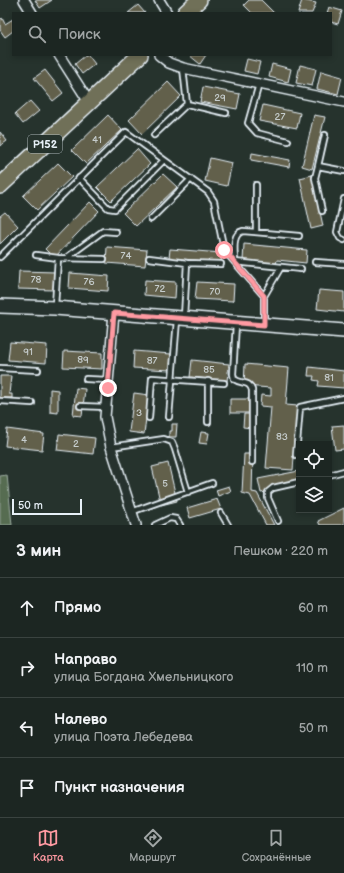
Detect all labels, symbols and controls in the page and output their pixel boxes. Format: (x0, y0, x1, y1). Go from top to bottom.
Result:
search box (12, 12, 332, 56)
icon: search (26, 23, 48, 45)
text: Поиск (58, 25, 101, 44)
house number: 29 (214, 92, 226, 104)
house number: 27 (275, 111, 285, 123)
house number: 41 (92, 134, 102, 146)
road number: Р152 (28, 135, 62, 153)
route start (215, 241, 233, 259)
house number: 74 (120, 250, 132, 262)
house number: 78 (31, 274, 42, 286)
house number: 76 (83, 276, 95, 288)
house number: 72 (155, 283, 166, 295)
house number: 70 (210, 286, 221, 298)
house number: 91 (23, 346, 33, 358)
house number: 89 (77, 354, 89, 366)
house number: 87 (147, 355, 157, 367)
house number: 85 (203, 364, 215, 376)
house number: 81 (324, 372, 334, 384)
route end (99, 379, 117, 397)
house number: 3 (136, 407, 142, 419)
house number: 83 (276, 431, 288, 443)
house number: 4 (21, 434, 27, 446)
house number: 2 (73, 438, 79, 450)
map controls (296, 441, 332, 513)
button: locate (296, 441, 332, 477)
button: layers (296, 477, 332, 513)
house number: 5 (162, 478, 168, 490)
scale bar (12, 497, 82, 516)
text: 50 m (18, 499, 43, 512)
text: 3 мин (16, 541, 61, 561)
text: Пешком · 220 m (233, 543, 328, 559)
icon: ahead (16, 597, 38, 619)
text: Прямо (54, 598, 101, 617)
text: 60 m (298, 600, 328, 616)
text: Направо (54, 650, 117, 669)
icon: right (16, 657, 38, 679)
text: 110 m (296, 660, 328, 676)
text: улица Богдана Хмельницкого (54, 669, 233, 685)
text: Налево (54, 710, 107, 729)
icon: left (16, 717, 38, 739)
text: 50 m (299, 720, 328, 736)
text: улица Поэта Лебедева (54, 729, 193, 745)
icon: arrive (16, 777, 38, 799)
text: Пункт назначения (54, 778, 185, 797)
tab: Карта (33, 827, 64, 864)
tab: Маршрут (129, 827, 176, 864)
tab: Сохранённые (242, 827, 311, 864)

